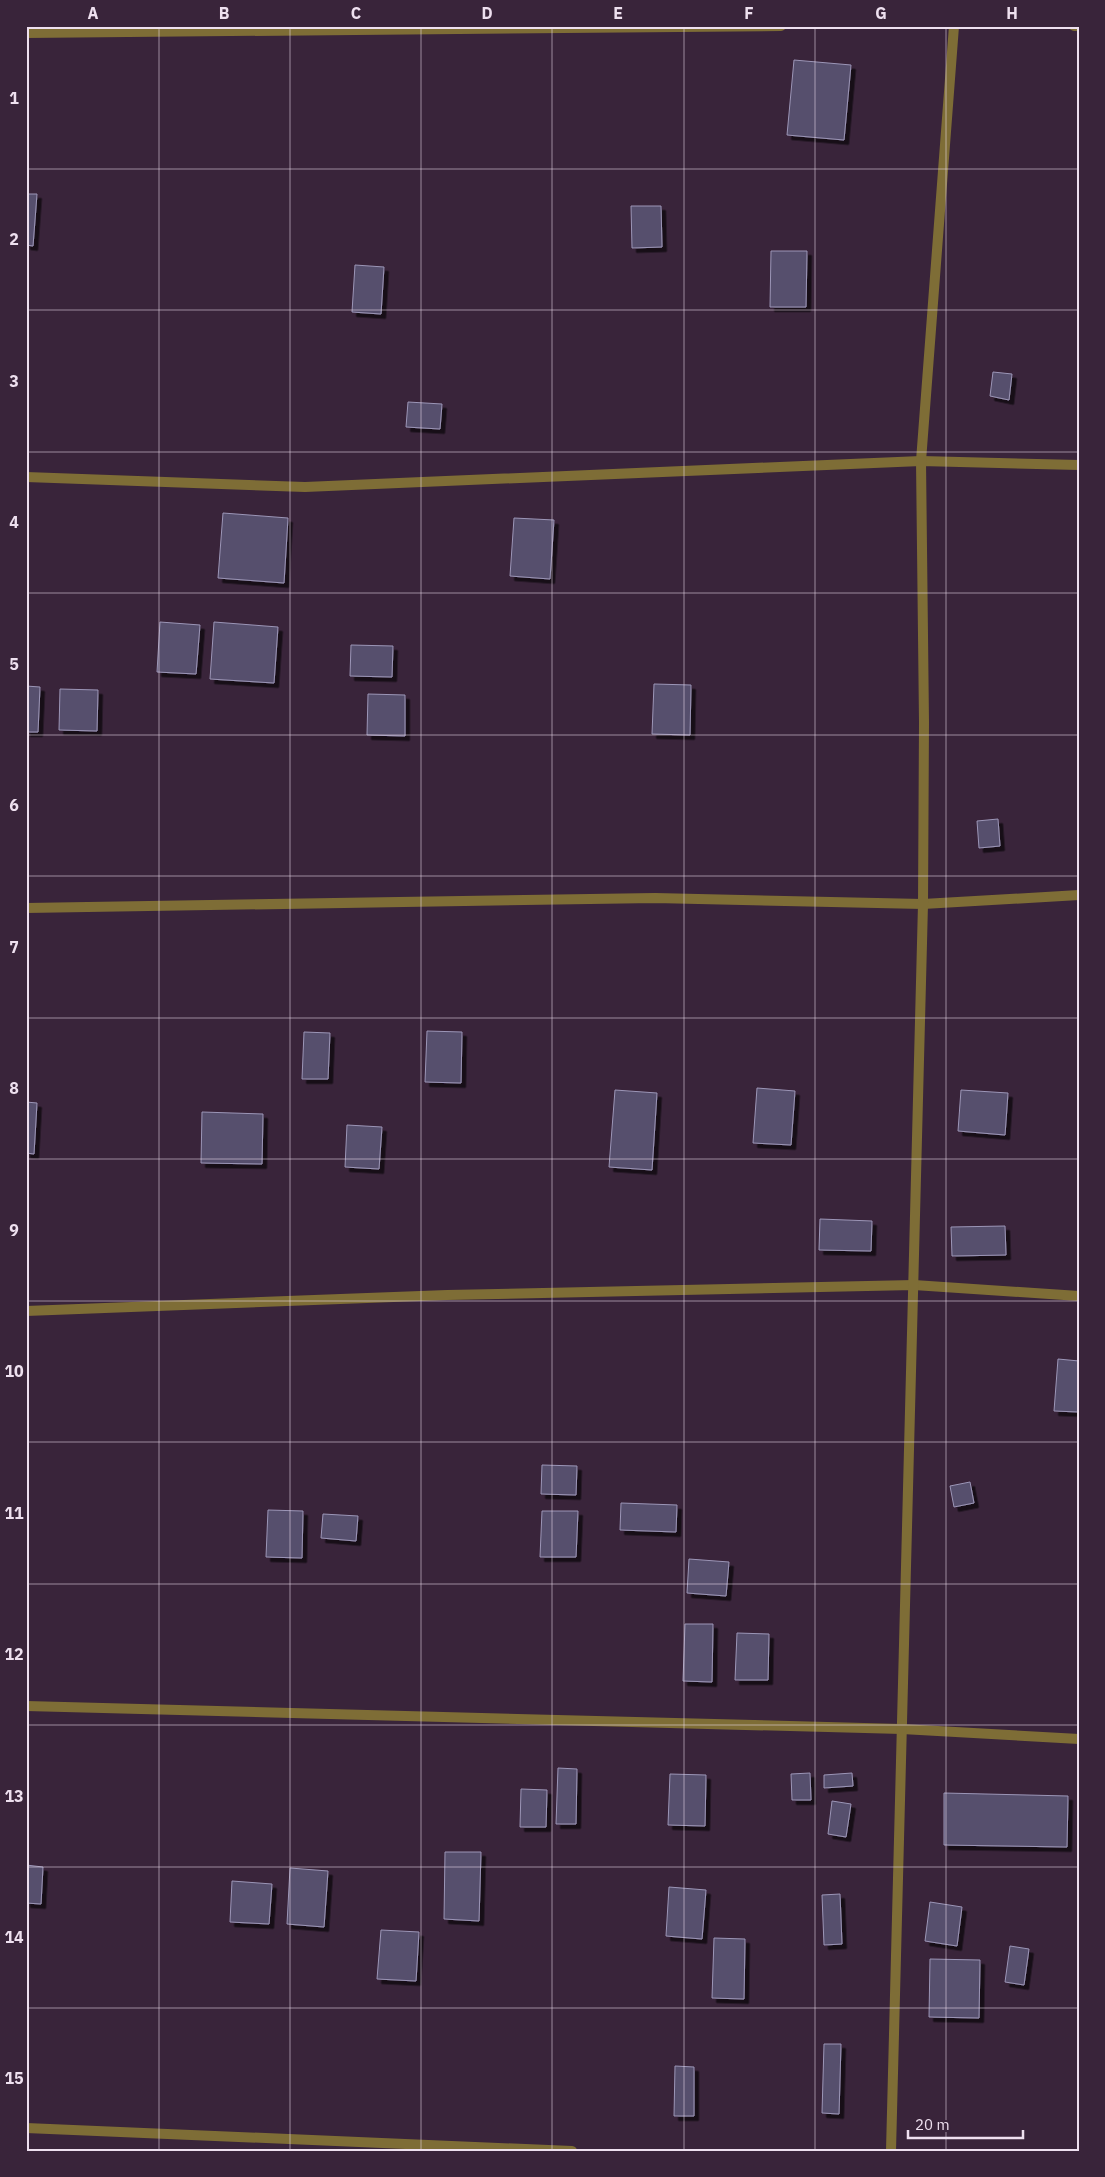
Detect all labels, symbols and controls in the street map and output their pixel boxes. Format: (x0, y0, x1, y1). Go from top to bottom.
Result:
text: A (88, 3, 99, 23)
text: B (219, 3, 230, 23)
text: C (351, 3, 361, 23)
text: D (481, 3, 493, 23)
text: E (613, 3, 623, 23)
text: F (744, 3, 754, 23)
text: G (875, 3, 887, 23)
text: H (1006, 3, 1018, 23)
text: 1 (9, 88, 19, 108)
text: 2 (9, 229, 19, 249)
text: 3 (9, 371, 19, 391)
text: 4 (9, 512, 19, 532)
text: 5 (9, 654, 19, 674)
text: 6 (9, 795, 19, 815)
text: 7 (9, 937, 19, 957)
text: 8 (9, 1078, 19, 1098)
text: 9 (9, 1220, 19, 1240)
text: 10 (4, 1361, 24, 1381)
text: 11 (4, 1503, 24, 1523)
text: 12 (4, 1644, 24, 1664)
text: 13 (4, 1786, 24, 1806)
text: 14 (4, 1927, 24, 1947)
text: 15 (4, 2068, 24, 2088)
scale bar (908, 2107, 1022, 2139)
text: 20 m (915, 2115, 950, 2134)

